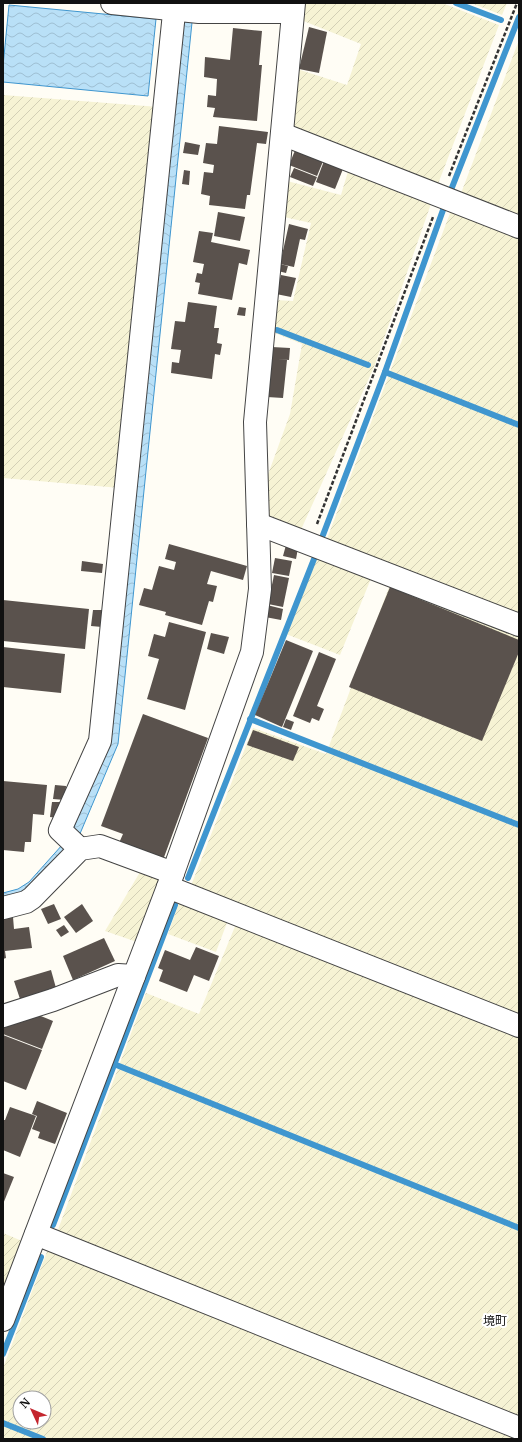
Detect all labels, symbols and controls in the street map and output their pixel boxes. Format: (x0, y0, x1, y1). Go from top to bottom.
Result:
district label: 境町 (483, 1313, 507, 1328)
north arrow (12, 1390, 52, 1430)
text: N (17, 1395, 33, 1411)

